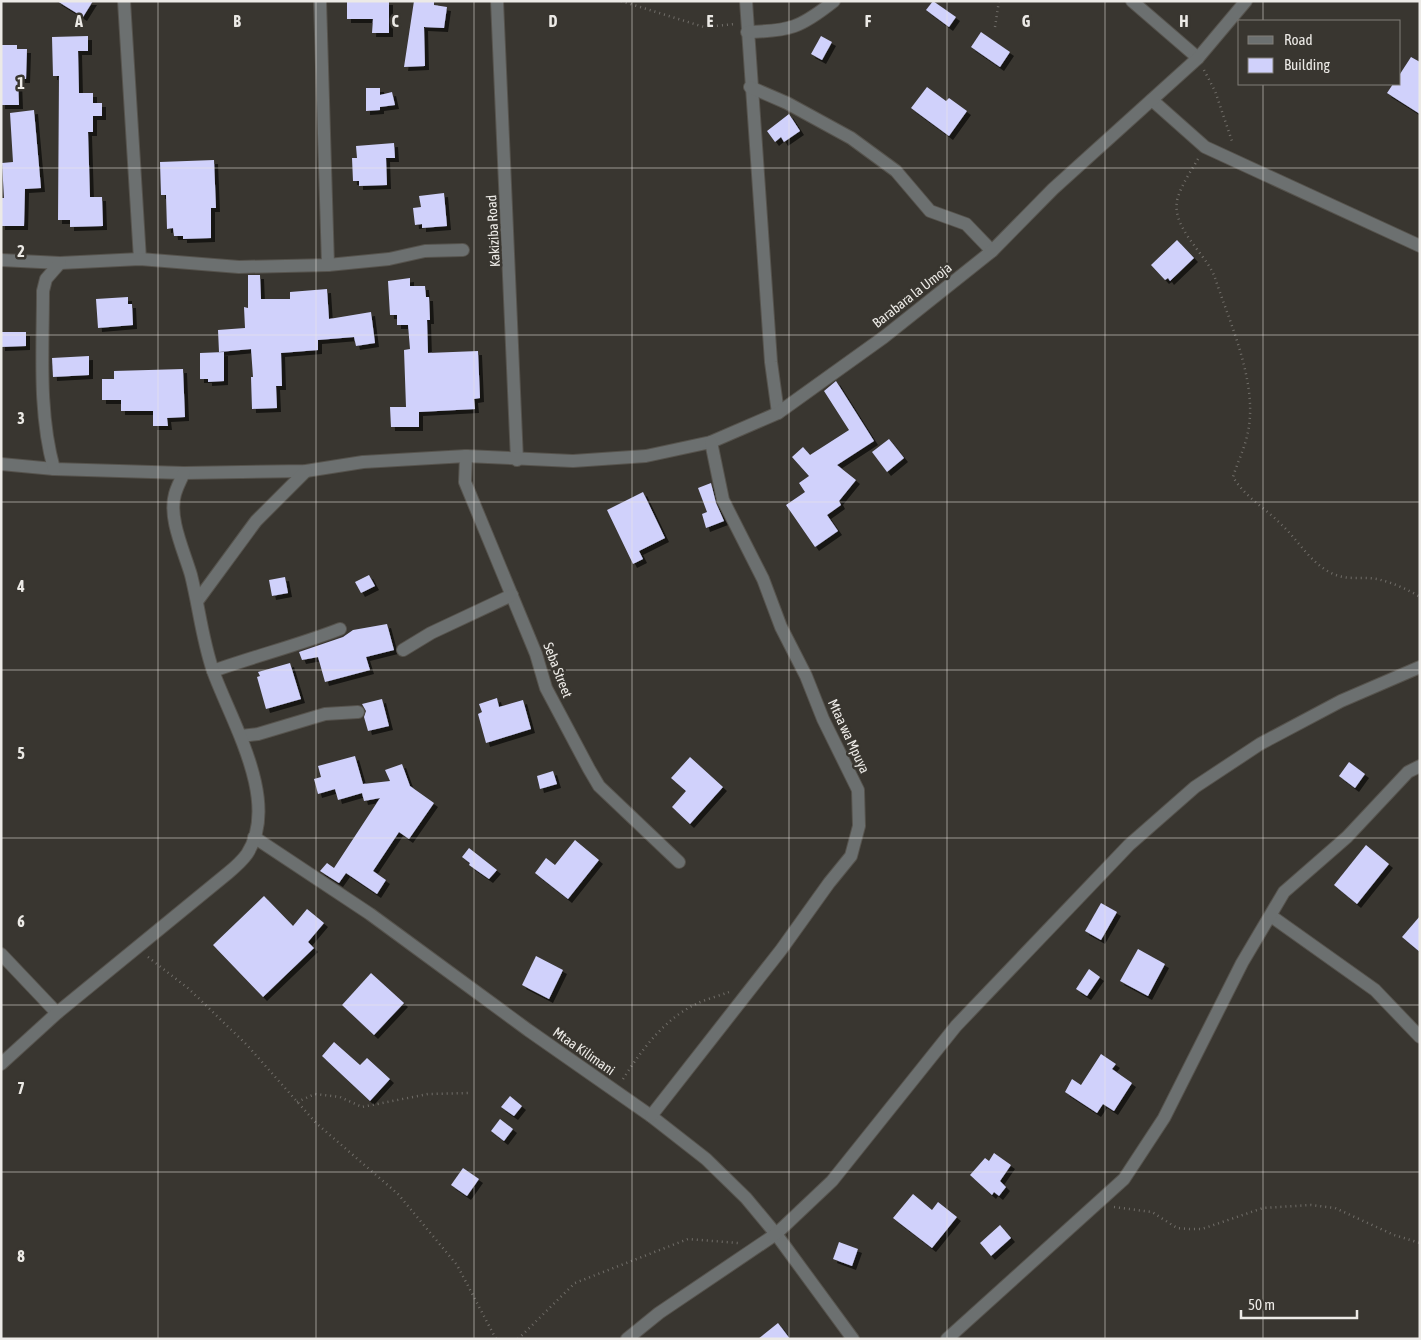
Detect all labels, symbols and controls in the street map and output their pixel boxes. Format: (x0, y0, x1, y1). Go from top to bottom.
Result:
text: A (74, 12, 83, 30)
text: B (233, 12, 241, 30)
text: C (391, 12, 399, 30)
text: D (549, 12, 558, 30)
text: E (707, 12, 714, 30)
text: F (865, 12, 872, 30)
text: G (1022, 12, 1031, 30)
text: H (1179, 12, 1189, 30)
legend (1238, 20, 1401, 85)
text: Road (1284, 31, 1313, 48)
text: Building (1284, 56, 1330, 73)
text: 1 (17, 74, 25, 92)
street label: Kakiziba Road (483, 195, 503, 267)
text: 2 (17, 242, 25, 260)
street label: Barabara la Umoja (869, 259, 955, 331)
text: 3 (17, 409, 25, 427)
text: 4 (16, 577, 25, 595)
street label: Seba Street (540, 640, 576, 700)
street label: Mtaa wa Mpuya (825, 696, 873, 776)
text: 5 (17, 744, 25, 762)
text: 6 (17, 912, 25, 930)
street label: Mtaa Kilimani (550, 1024, 618, 1078)
text: 7 (17, 1079, 25, 1097)
text: 8 (17, 1247, 25, 1265)
scale bar (1241, 1288, 1357, 1320)
text: 50 m (1248, 1296, 1275, 1313)

